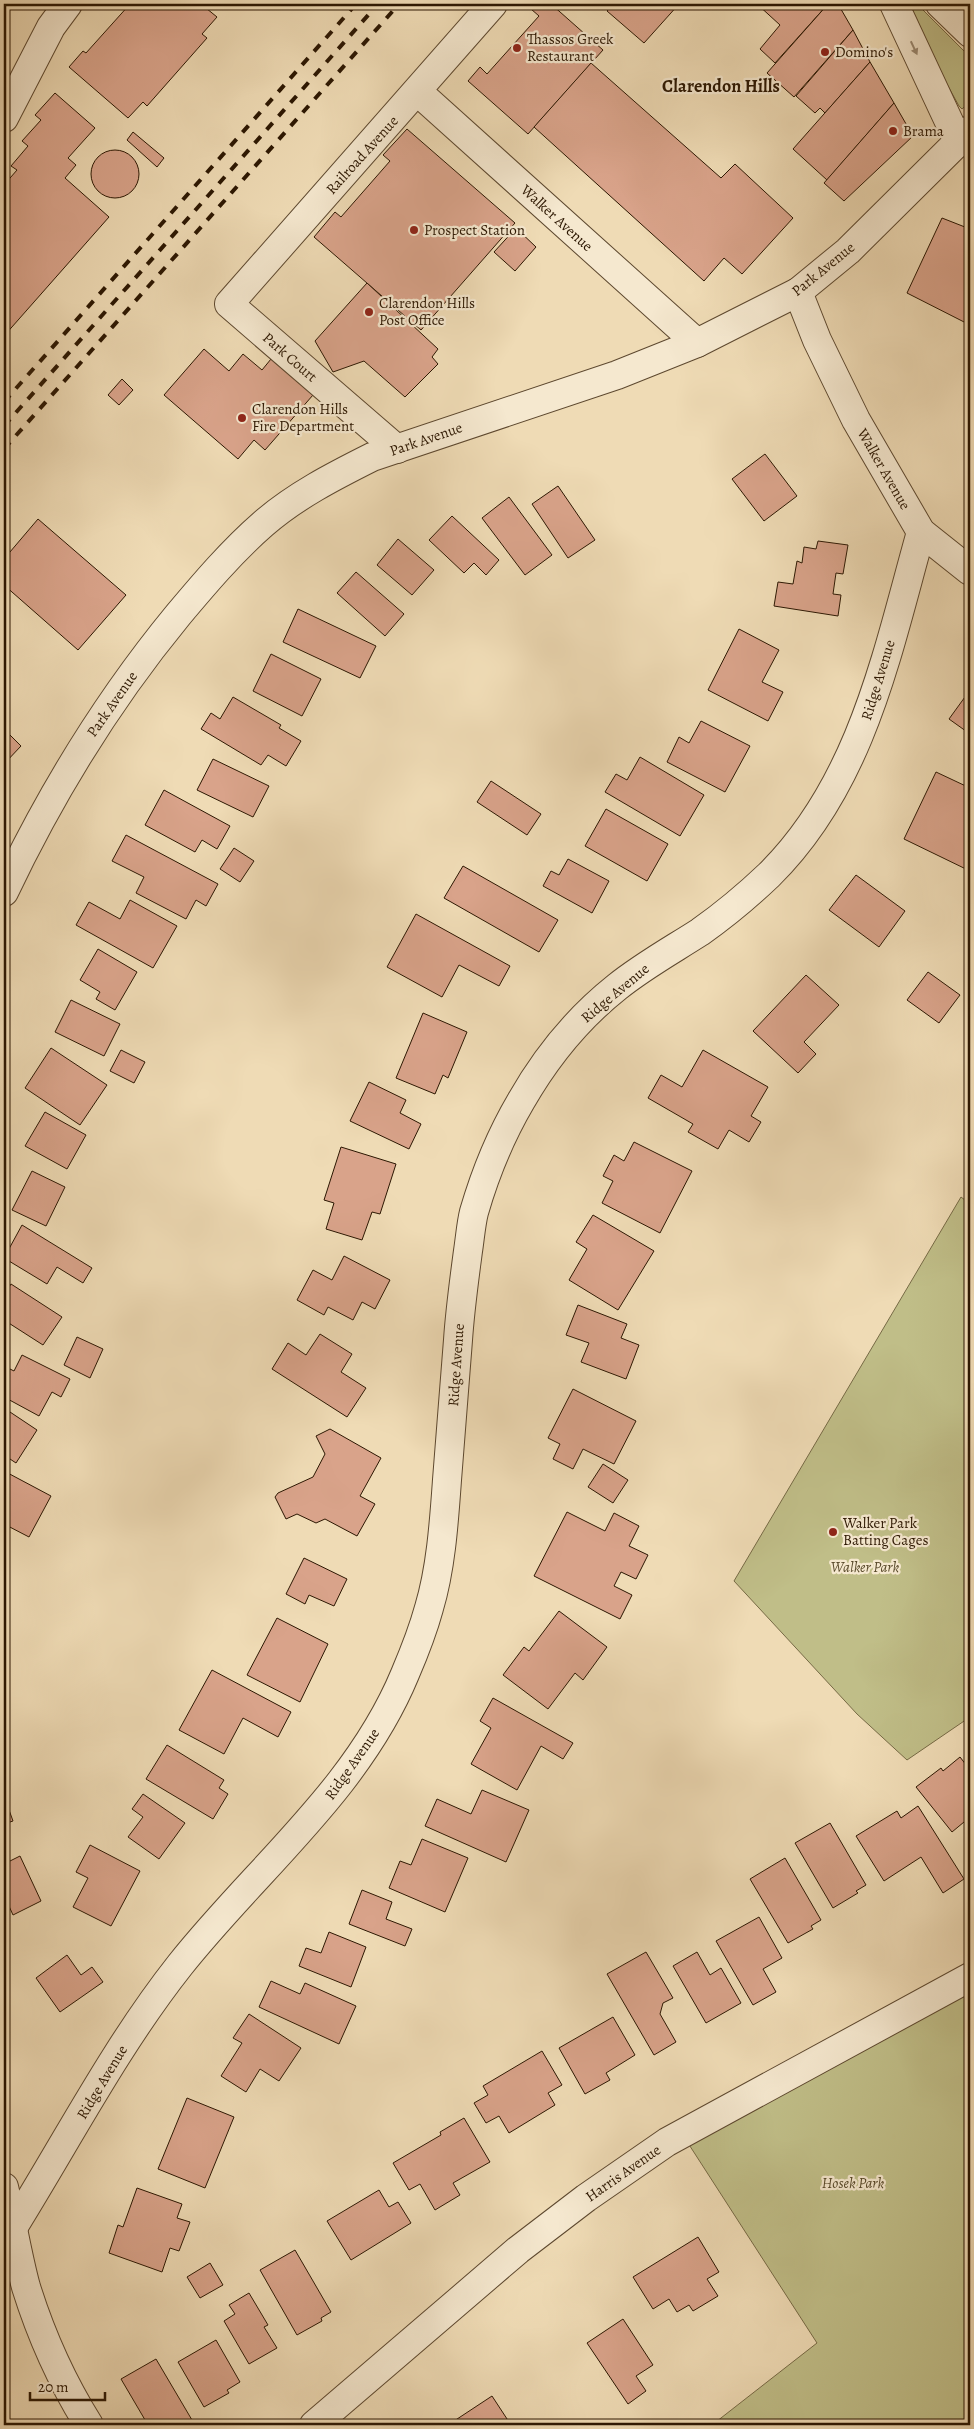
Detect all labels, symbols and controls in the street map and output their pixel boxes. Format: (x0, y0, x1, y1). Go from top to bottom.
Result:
place label: Thassos Greek Restaurant (527, 29, 614, 66)
one-way arrow (910, 41, 918, 55)
marker: Thassos Greek Restaurant (511, 42, 523, 54)
place label: Domino's (835, 42, 893, 62)
marker: Domino's (819, 46, 831, 58)
district label: Clarendon Hills (662, 74, 780, 98)
street label: Railroad Avenue (321, 111, 403, 199)
place label: Brama (903, 121, 944, 141)
marker: Brama (887, 125, 899, 137)
street label: Walker Avenue (516, 180, 598, 256)
place label: Prospect Station (424, 220, 525, 240)
marker: Prospect Station (408, 224, 420, 236)
street label: Park Avenue (787, 237, 859, 301)
place label: Clarendon Hills Post Office (379, 293, 475, 330)
marker: Clarendon Hills Post Office (363, 306, 375, 318)
street label: Park Court (258, 328, 322, 386)
place label: Clarendon Hills Fire Department (252, 399, 354, 436)
marker: Clarendon Hills Fire Department (236, 412, 248, 424)
street label: Park Avenue (387, 417, 465, 461)
street label: Walker Avenue (852, 424, 915, 514)
street label: Ridge Avenue (856, 637, 900, 723)
street label: Park Avenue (82, 667, 142, 741)
street label: Ridge Avenue (577, 958, 653, 1027)
street label: Ridge Avenue (443, 1323, 469, 1407)
place label: Walker Park Batting Cages (842, 1513, 928, 1550)
marker: Walker Park Batting Cages (827, 1526, 839, 1538)
park label: Walker Park (831, 1557, 900, 1577)
street label: Ridge Avenue (320, 1724, 384, 1804)
street label: Ridge Avenue (72, 2041, 132, 2123)
street label: Harris Avenue (581, 2140, 665, 2206)
park label: Hosek Park (822, 2173, 884, 2193)
scale bar (30, 2369, 105, 2401)
text: 20 m (38, 2377, 69, 2397)

